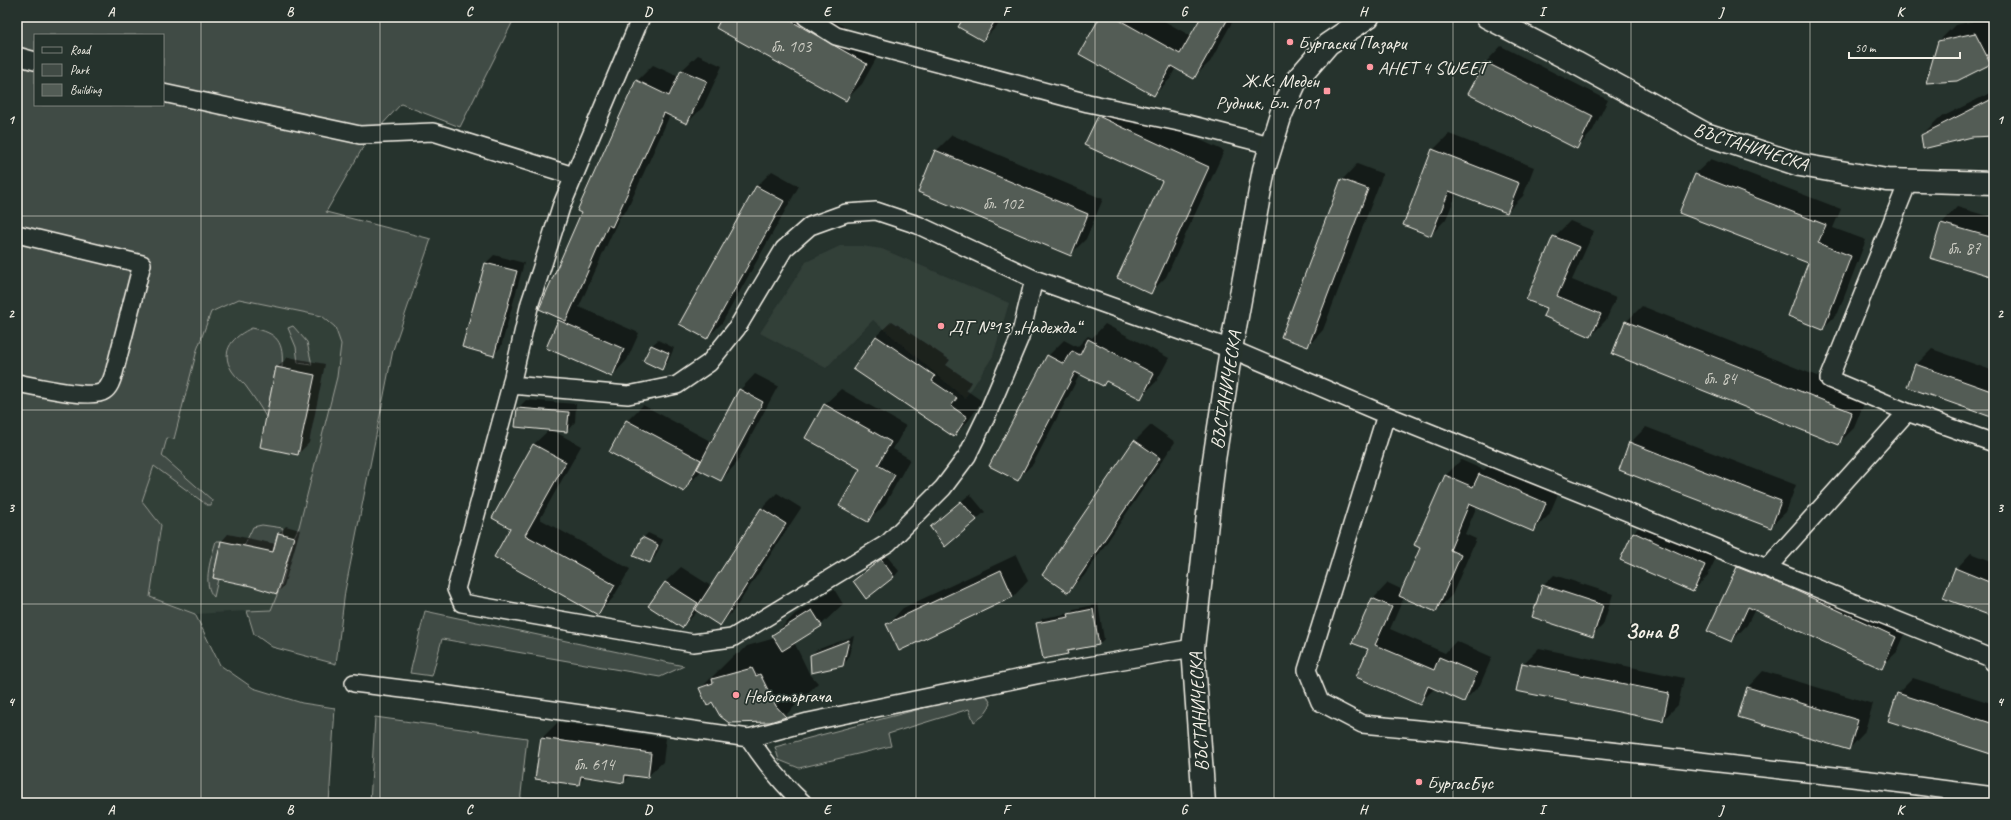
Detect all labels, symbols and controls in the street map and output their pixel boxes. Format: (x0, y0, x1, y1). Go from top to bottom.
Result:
text: A (108, 4, 116, 20)
text: B (287, 4, 295, 20)
text: C (466, 4, 474, 20)
text: D (644, 4, 653, 20)
text: E (824, 4, 833, 20)
text: F (1003, 4, 1012, 20)
text: G (1181, 4, 1189, 20)
text: H (1359, 4, 1369, 20)
text: I (1539, 4, 1548, 20)
text: J (1718, 4, 1725, 20)
text: K (1897, 4, 1907, 20)
place label: Бургаски Пазари (1298, 31, 1409, 55)
legend (34, 34, 164, 106)
scale bar (1849, 34, 1960, 60)
house number: бл. 103 (771, 36, 813, 57)
marker: Бургаски Пазари (1285, 37, 1295, 47)
text: 50 m (1855, 40, 1877, 56)
text: Road (70, 42, 92, 58)
place label: АНЕТ 4 SWEET (1378, 56, 1492, 80)
text: Park (70, 62, 91, 78)
marker: АНЕТ 4 SWEET (1365, 62, 1375, 72)
place label: Ж.К. Меден Рудник, Бл. 101 (1216, 69, 1320, 115)
text: Building (70, 82, 102, 98)
marker: Ж.К. Меден Рудник, Бл. 101 (1322, 86, 1332, 96)
text: 1 (8, 112, 16, 128)
text: 1 (1997, 112, 2005, 128)
street label: ВЪСТАНИЧЕСКА (1691, 117, 1812, 177)
house number: бл. 102 (983, 193, 1025, 214)
house number: бл. 87 (1947, 238, 1982, 259)
text: 2 (8, 306, 15, 322)
text: 2 (1997, 306, 2004, 322)
place label: ДГ №13 „Надежда“ (949, 315, 1084, 339)
marker: ДГ №13 „Надежда“ (936, 321, 946, 331)
street label: ВЪСТАНИЧЕСКА (1205, 328, 1247, 451)
house number: бл. 84 (1703, 368, 1739, 389)
text: 3 (8, 500, 15, 516)
text: 3 (1997, 500, 2004, 516)
district label: Зона В (1626, 619, 1680, 644)
street label: ВЪСТАНИЧЕСКА (1184, 651, 1214, 772)
place label: Небостъргача (744, 684, 832, 708)
marker: Небостъргача (731, 690, 741, 700)
text: 4 (8, 694, 16, 710)
text: 4 (1997, 694, 2005, 710)
house number: бл. 614 (574, 754, 617, 775)
place label: БургасБус (1427, 771, 1494, 795)
marker: БургасБус (1414, 777, 1424, 787)
text: A (108, 802, 116, 818)
text: B (287, 802, 295, 818)
text: C (466, 802, 474, 818)
text: D (644, 802, 653, 818)
text: E (824, 802, 833, 818)
text: F (1003, 802, 1012, 818)
text: G (1181, 802, 1189, 818)
text: H (1359, 802, 1369, 818)
text: I (1539, 802, 1548, 818)
text: J (1718, 802, 1725, 818)
text: K (1897, 802, 1907, 818)

